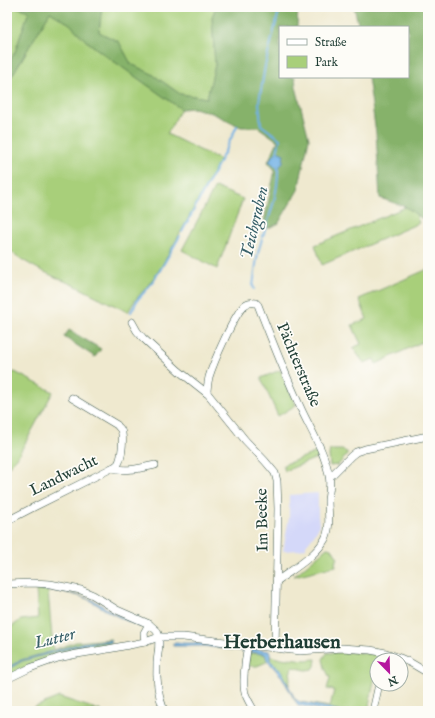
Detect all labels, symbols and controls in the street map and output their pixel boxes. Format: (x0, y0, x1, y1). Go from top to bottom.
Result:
legend (279, 26, 409, 78)
text: Straße (315, 35, 347, 50)
text: Park (315, 55, 338, 70)
water label: Teichgraben (236, 184, 274, 262)
street label: Pächterstraße (271, 320, 325, 410)
street label: Landwacht (27, 451, 102, 501)
street label: Im Beeke (252, 488, 274, 552)
water label: Lutter (31, 624, 79, 654)
district label: Herberhausen (223, 630, 341, 655)
north arrow (369, 652, 409, 692)
text: N (385, 672, 401, 689)

